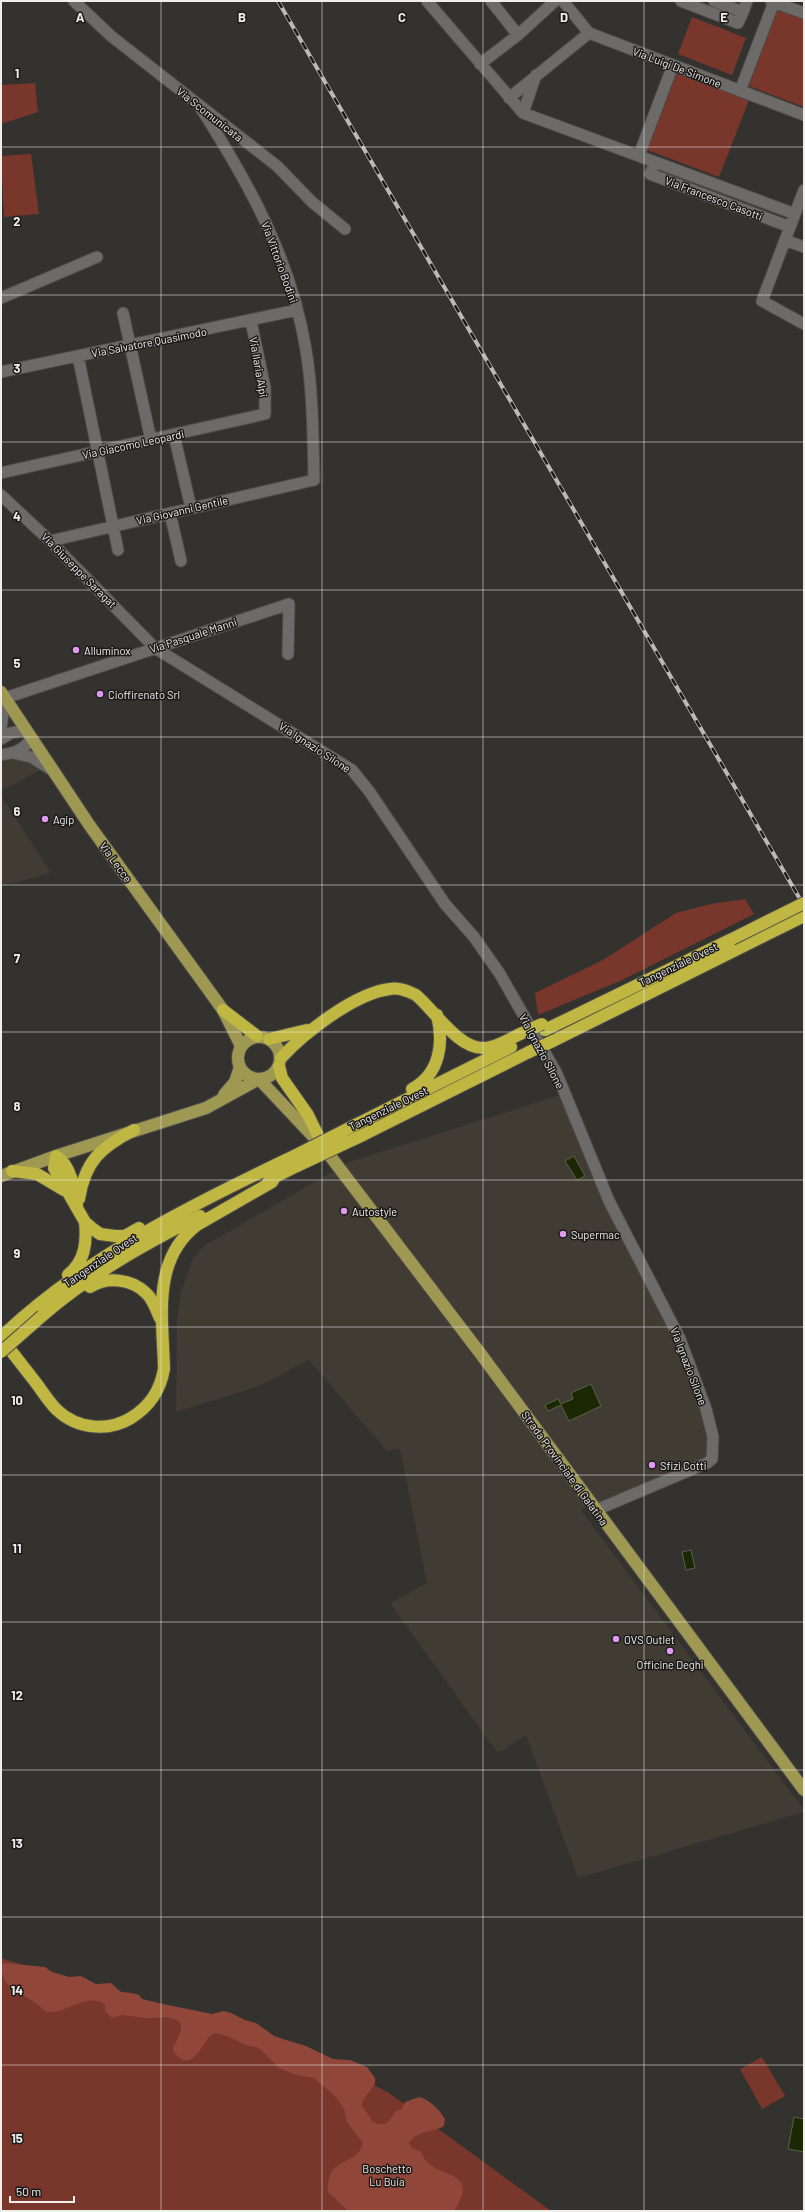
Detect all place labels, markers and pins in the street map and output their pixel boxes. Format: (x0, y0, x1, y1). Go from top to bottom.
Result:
place label: Alluminox (84, 644, 131, 657)
marker: Alluminox (71, 645, 81, 655)
place label: Cioffirenato Srl (108, 688, 180, 701)
marker: Cioffirenato Srl (95, 689, 105, 699)
place label: Agip (53, 813, 74, 826)
marker: Agip (40, 814, 50, 824)
place label: Autostyle (352, 1205, 397, 1218)
marker: Autostyle (339, 1206, 349, 1216)
place label: Supermac (571, 1228, 620, 1241)
marker: Supermac (558, 1229, 568, 1239)
place label: Sfizi Cotti (660, 1459, 707, 1472)
marker: Sfizi Cotti (647, 1460, 657, 1470)
place label: OVS Outlet (624, 1633, 675, 1646)
marker: OVS Outlet (611, 1634, 621, 1644)
marker: Officine Deghi (665, 1646, 675, 1656)
place label: Officine Deghi (637, 1658, 704, 1671)

